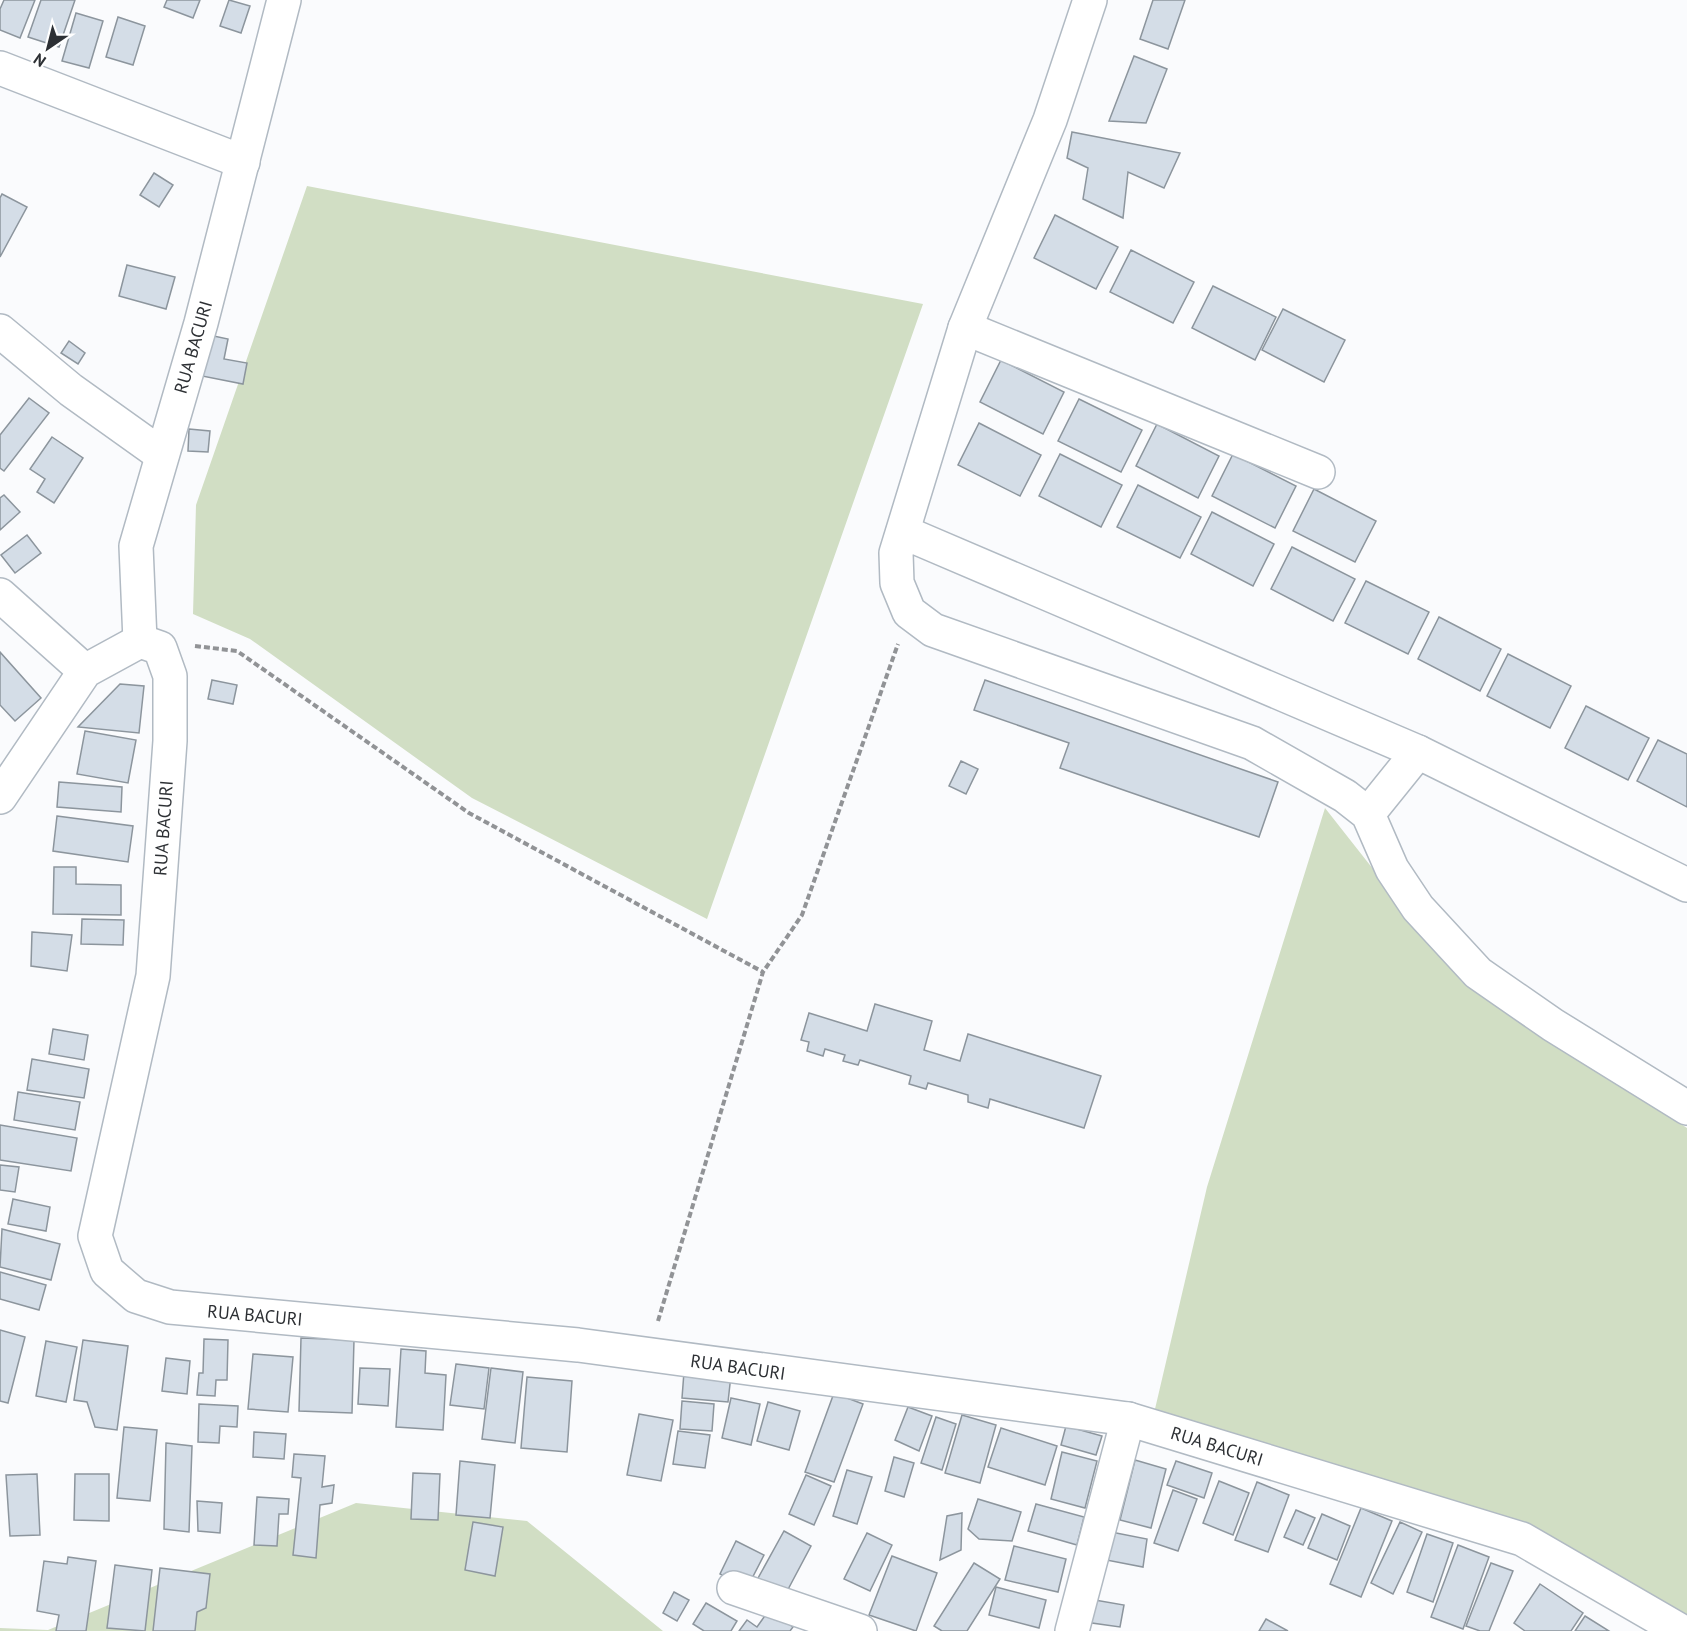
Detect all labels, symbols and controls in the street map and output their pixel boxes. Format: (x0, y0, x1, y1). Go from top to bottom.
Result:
north arrow (18, 18, 78, 78)
text: N (29, 49, 49, 71)
street label: RUA BACURI (169, 298, 217, 396)
street label: RUA BACURI (148, 780, 178, 876)
street label: RUA BACURI (206, 1299, 304, 1331)
street label: RUA BACURI (689, 1349, 787, 1385)
street label: RUA BACURI (1168, 1421, 1266, 1471)

